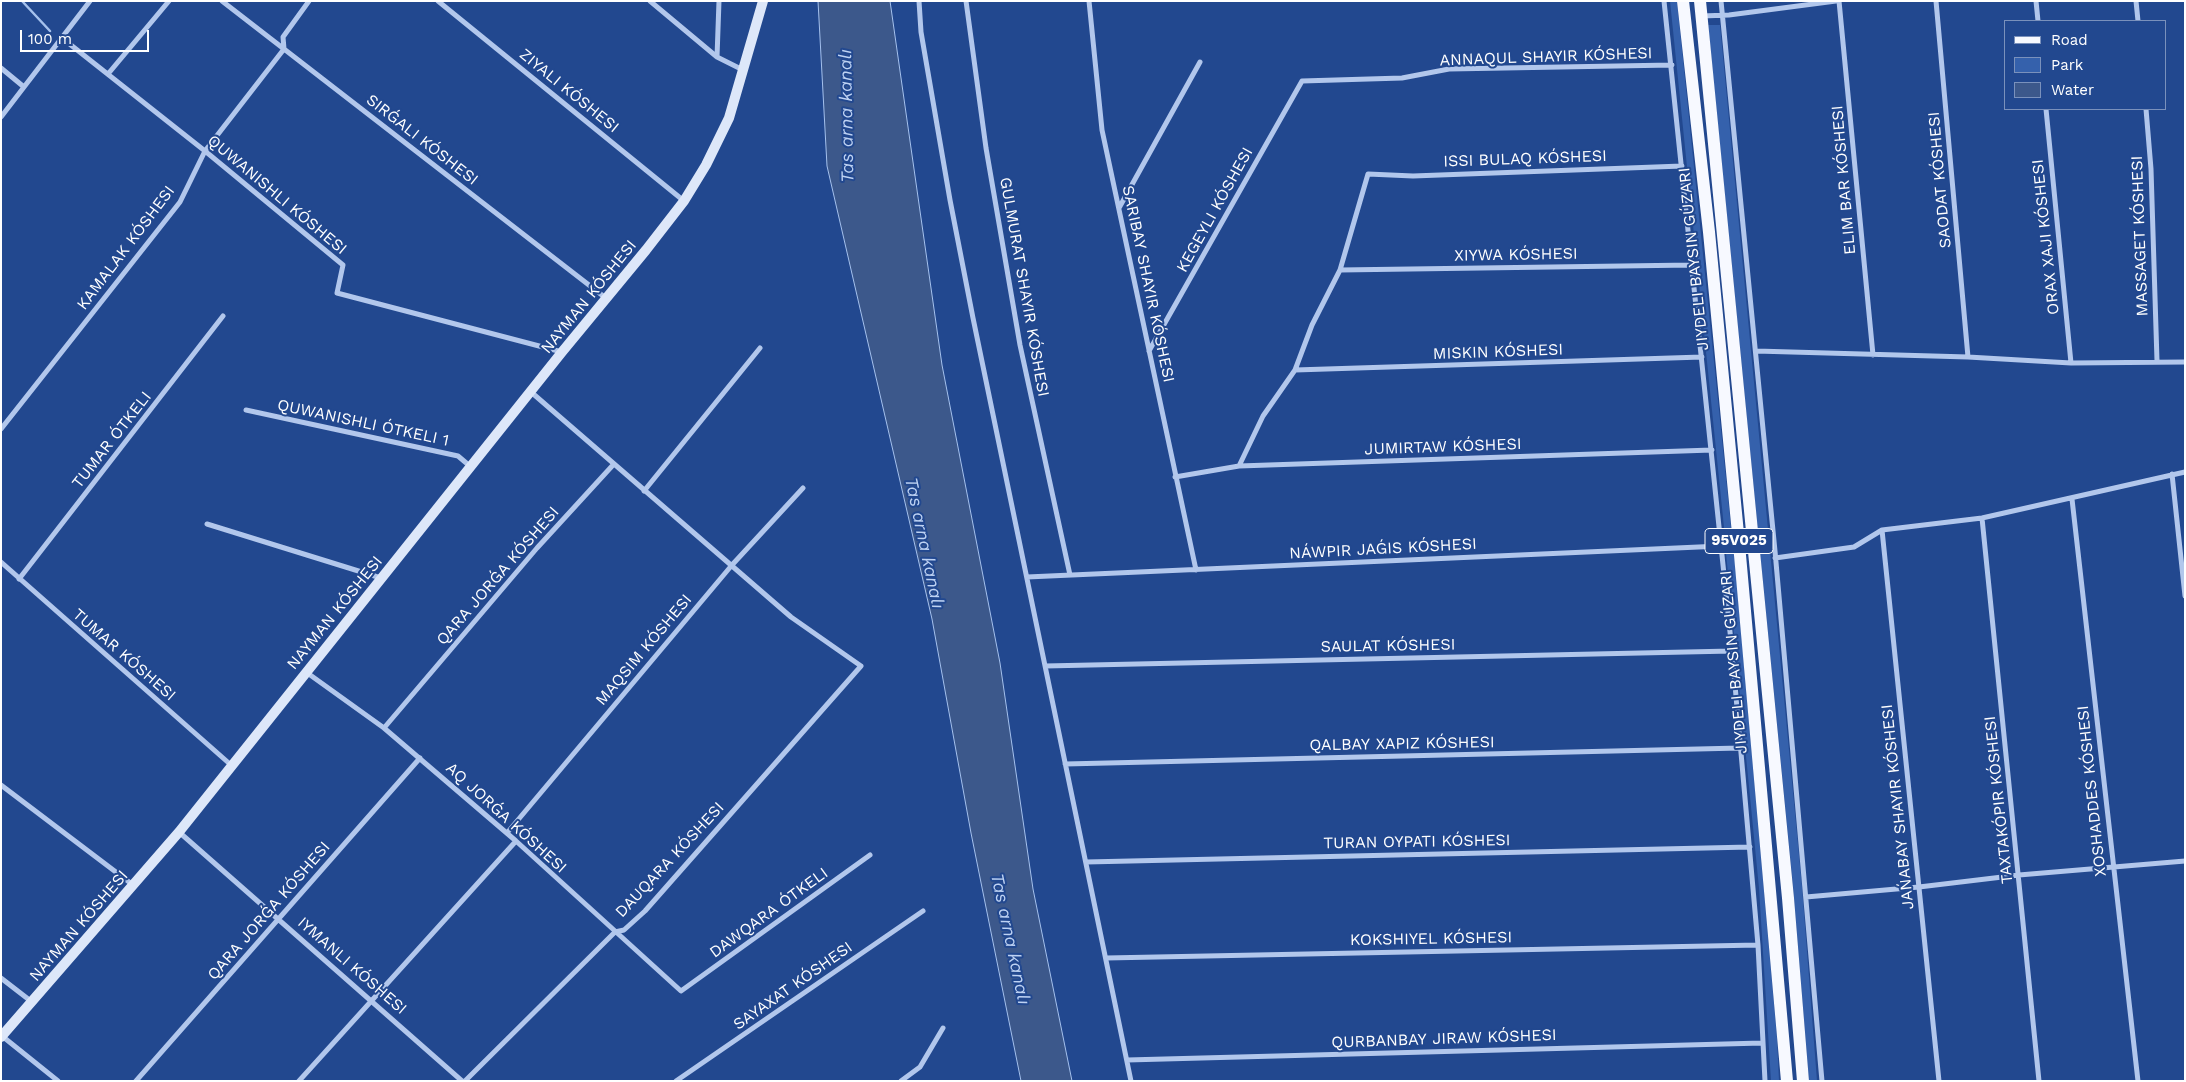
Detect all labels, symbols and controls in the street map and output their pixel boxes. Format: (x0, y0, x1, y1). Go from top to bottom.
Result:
scale bar (22, 20, 151, 52)
legend (2004, 20, 2166, 110)
text: 100 m (28, 30, 72, 48)
text: Road (2051, 31, 2088, 49)
street label: ANNAQUL SHAYIR KÓSHESI (1439, 44, 1653, 70)
street label: ZIYALI KÓSHESI (515, 45, 623, 137)
water label: Tas arna kanalı (835, 49, 859, 183)
text: Park (2051, 56, 2083, 74)
text: Water (2051, 81, 2094, 99)
street label: SIRǴALI KÓSHESI (362, 90, 482, 190)
street label: ELIM BAR KÓSHESI (1828, 105, 1860, 255)
street label: SAODAT KÓSHESI (1924, 111, 1956, 249)
street label: QUWANISHLI KÓSHESI (203, 131, 351, 259)
street label: KEGEYLI KÓSHESI (1173, 144, 1257, 276)
street label: ISSI BULAQ KÓSHESI (1443, 147, 1607, 171)
street label: MASSAGET KÓSHESI (2128, 155, 2152, 317)
street label: ORAX XAJI KÓSHESI (2028, 158, 2064, 316)
street label: JIYDELI BAYSIN GÚZARI (1675, 167, 1713, 351)
street label: GULMURAT SHAYIR KÓSHESI (995, 176, 1053, 398)
street label: KAMALAK KÓSHESI (73, 182, 179, 314)
street label: SARIBAY SHAYIR KÓSHESI (1118, 184, 1178, 384)
street label: NAYMAN KÓSHESI (537, 236, 641, 358)
street label: XIYWA KÓSHESI (1454, 244, 1578, 266)
street label: MISKIN KÓSHESI (1433, 340, 1563, 364)
street label: TUMAR ÓTKELI (68, 388, 156, 492)
street label: QUWANISHLI ÓTKELI 1 (276, 395, 450, 451)
street label: JUMIRTAW KÓSHESI (1364, 435, 1522, 459)
water label: Tas arna kanalı (900, 475, 948, 611)
street label: QARA JORǴA KÓSHESI (433, 503, 563, 649)
road number: 95V025 (1705, 528, 1773, 554)
street label: NÁWPIR JAǴIS KÓSHESI (1289, 535, 1477, 563)
street label: NAYMAN KÓSHESI (283, 552, 387, 674)
street label: JIYDELI BAYSIN GÚZARI (1716, 570, 1752, 754)
street label: MAQSIM KÓSHESI (592, 591, 696, 709)
street label: TUMAR KÓSHESI (68, 605, 180, 705)
street label: SAULAT KÓSHESI (1321, 635, 1455, 657)
street label: JAŃABAY SHAYIR KÓSHESI (1878, 703, 1918, 911)
street label: XOSHADDES KÓSHESI (2073, 704, 2111, 878)
street label: TAXTAKÓPIR KÓSHESI (1981, 715, 2017, 885)
street label: QALBAY XAPIZ KÓSHESI (1309, 733, 1495, 755)
street label: AQ JORǴA KÓSHESI (442, 759, 570, 877)
street label: DAUQARA KÓSHESI (612, 798, 728, 922)
street label: TURAN OYPATI KÓSHESI (1323, 831, 1511, 853)
street label: QARA JORǴA KÓSHESI (204, 838, 334, 984)
street label: DAWQARA ÓTKELI (706, 864, 832, 962)
street label: NAYMAN KÓSHESI (26, 867, 132, 985)
water label: Tas arna kanalı (986, 871, 1034, 1007)
street label: IYMANLI KÓSHESI (293, 913, 411, 1019)
street label: KOKSHIYEL KÓSHESI (1350, 928, 1512, 950)
street label: SAYAXAT KÓSHESI (730, 938, 856, 1034)
street label: QURBANBAY JIRAW KÓSHESI (1331, 1025, 1557, 1053)

